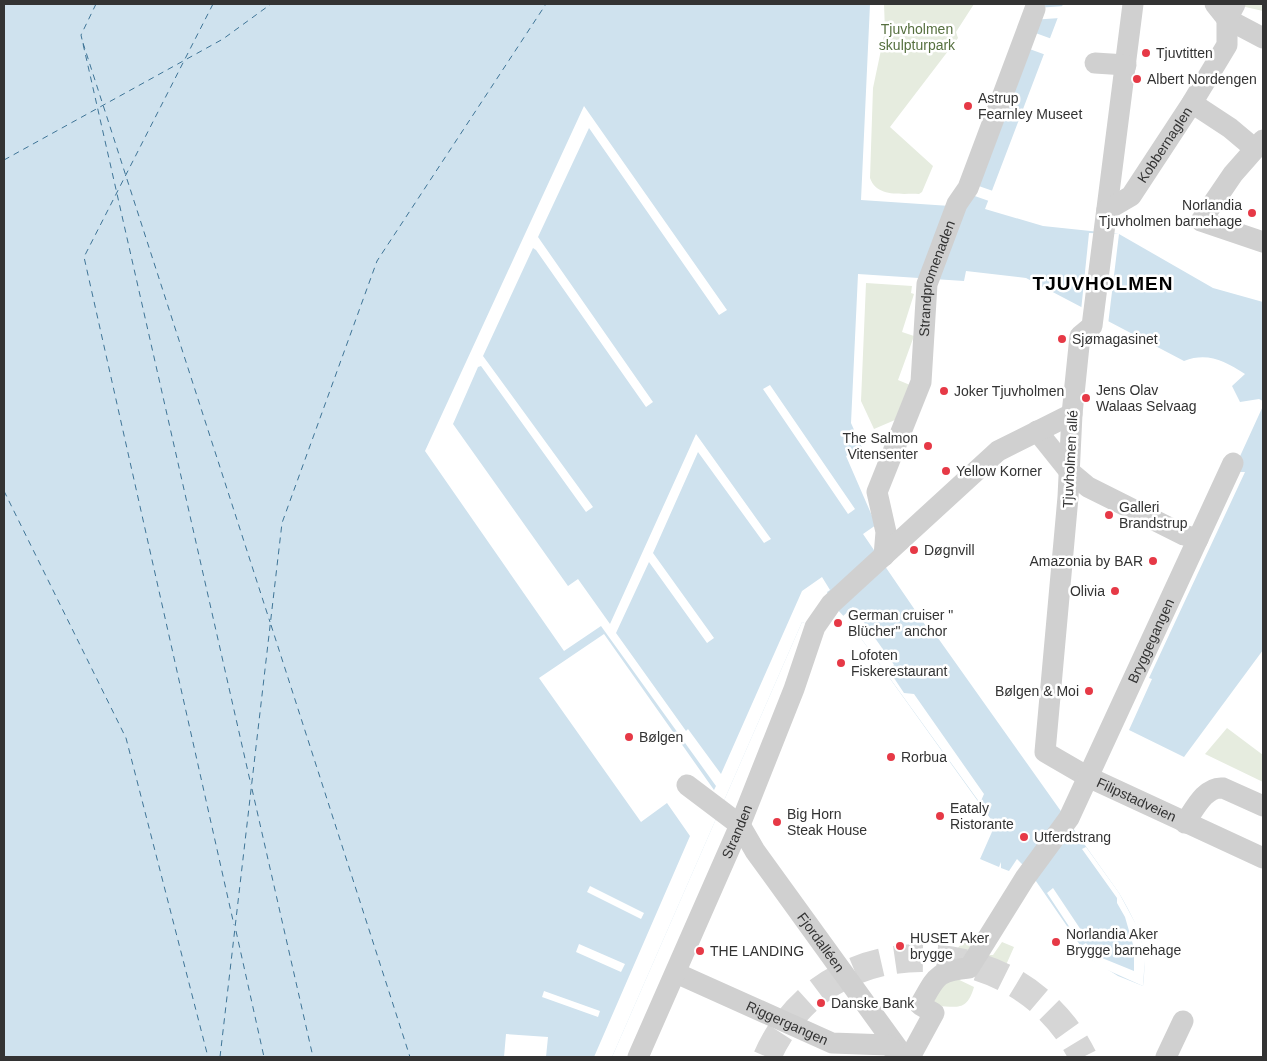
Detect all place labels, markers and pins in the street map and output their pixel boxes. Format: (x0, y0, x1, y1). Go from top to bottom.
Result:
place label: Tjuvtitten (1156, 45, 1213, 61)
marker: Tjuvtitten (1140, 47, 1152, 59)
place label: Albert Nordengen (1147, 71, 1257, 87)
marker: Albert Nordengen (1131, 73, 1143, 85)
place label: Astrup Fearnley Museet (978, 90, 1082, 122)
marker: Astrup Fearnley Museet (962, 100, 974, 112)
place label: Norlandia Tjuvholmen barnehage (1099, 197, 1242, 229)
marker: Norlandia Tjuvholmen barnehage (1246, 207, 1258, 219)
place label: Sjømagasinet (1072, 331, 1158, 347)
marker: Sjømagasinet (1056, 333, 1068, 345)
place label: Jens Olav Walaas Selvaag (1096, 382, 1197, 414)
place label: Joker Tjuvholmen (954, 383, 1064, 399)
marker: Joker Tjuvholmen (938, 385, 950, 397)
marker: Jens Olav Walaas Selvaag (1080, 392, 1092, 404)
place label: The Salmon Vitensenter (843, 430, 918, 462)
marker: The Salmon Vitensenter (922, 440, 934, 452)
place label: Yellow Korner (956, 463, 1042, 479)
marker: Yellow Korner (940, 465, 952, 477)
place label: Galleri Brandstrup (1119, 499, 1188, 531)
marker: Galleri Brandstrup (1103, 509, 1115, 521)
place label: Døgnvill (924, 542, 975, 558)
marker: Døgnvill (908, 544, 920, 556)
place label: Amazonia by BAR (1029, 553, 1143, 569)
marker: Amazonia by BAR (1147, 555, 1159, 567)
place label: Olivia (1070, 583, 1105, 599)
marker: Olivia (1109, 585, 1121, 597)
place label: German cruiser " Blücher" anchor (848, 607, 953, 639)
marker: German cruiser " Blücher" anchor (832, 617, 844, 629)
place label: Lofoten Fiskerestaurant (851, 647, 948, 679)
marker: Lofoten Fiskerestaurant (835, 657, 847, 669)
place label: Bølgen & Moi (995, 683, 1079, 699)
marker: Bølgen & Moi (1083, 685, 1095, 697)
place label: Bølgen (639, 729, 683, 745)
marker: Bølgen (623, 731, 635, 743)
place label: Rorbua (901, 749, 947, 765)
marker: Rorbua (885, 751, 897, 763)
place label: Eataly Ristorante (950, 800, 1014, 832)
place label: Big Horn Steak House (787, 806, 867, 838)
marker: Eataly Ristorante (934, 810, 946, 822)
marker: Big Horn Steak House (771, 816, 783, 828)
place label: Utferdstrang (1034, 829, 1111, 845)
marker: Utferdstrang (1018, 831, 1030, 843)
place label: Norlandia Aker Brygge barnehage (1066, 926, 1181, 958)
place label: HUSET Aker brygge (910, 930, 989, 962)
marker: Norlandia Aker Brygge barnehage (1050, 936, 1062, 948)
marker: HUSET Aker brygge (894, 940, 906, 952)
place label: THE LANDING (710, 943, 804, 959)
marker: THE LANDING (694, 945, 706, 957)
place label: Danske Bank (831, 995, 915, 1011)
marker: Danske Bank (815, 997, 827, 1009)

